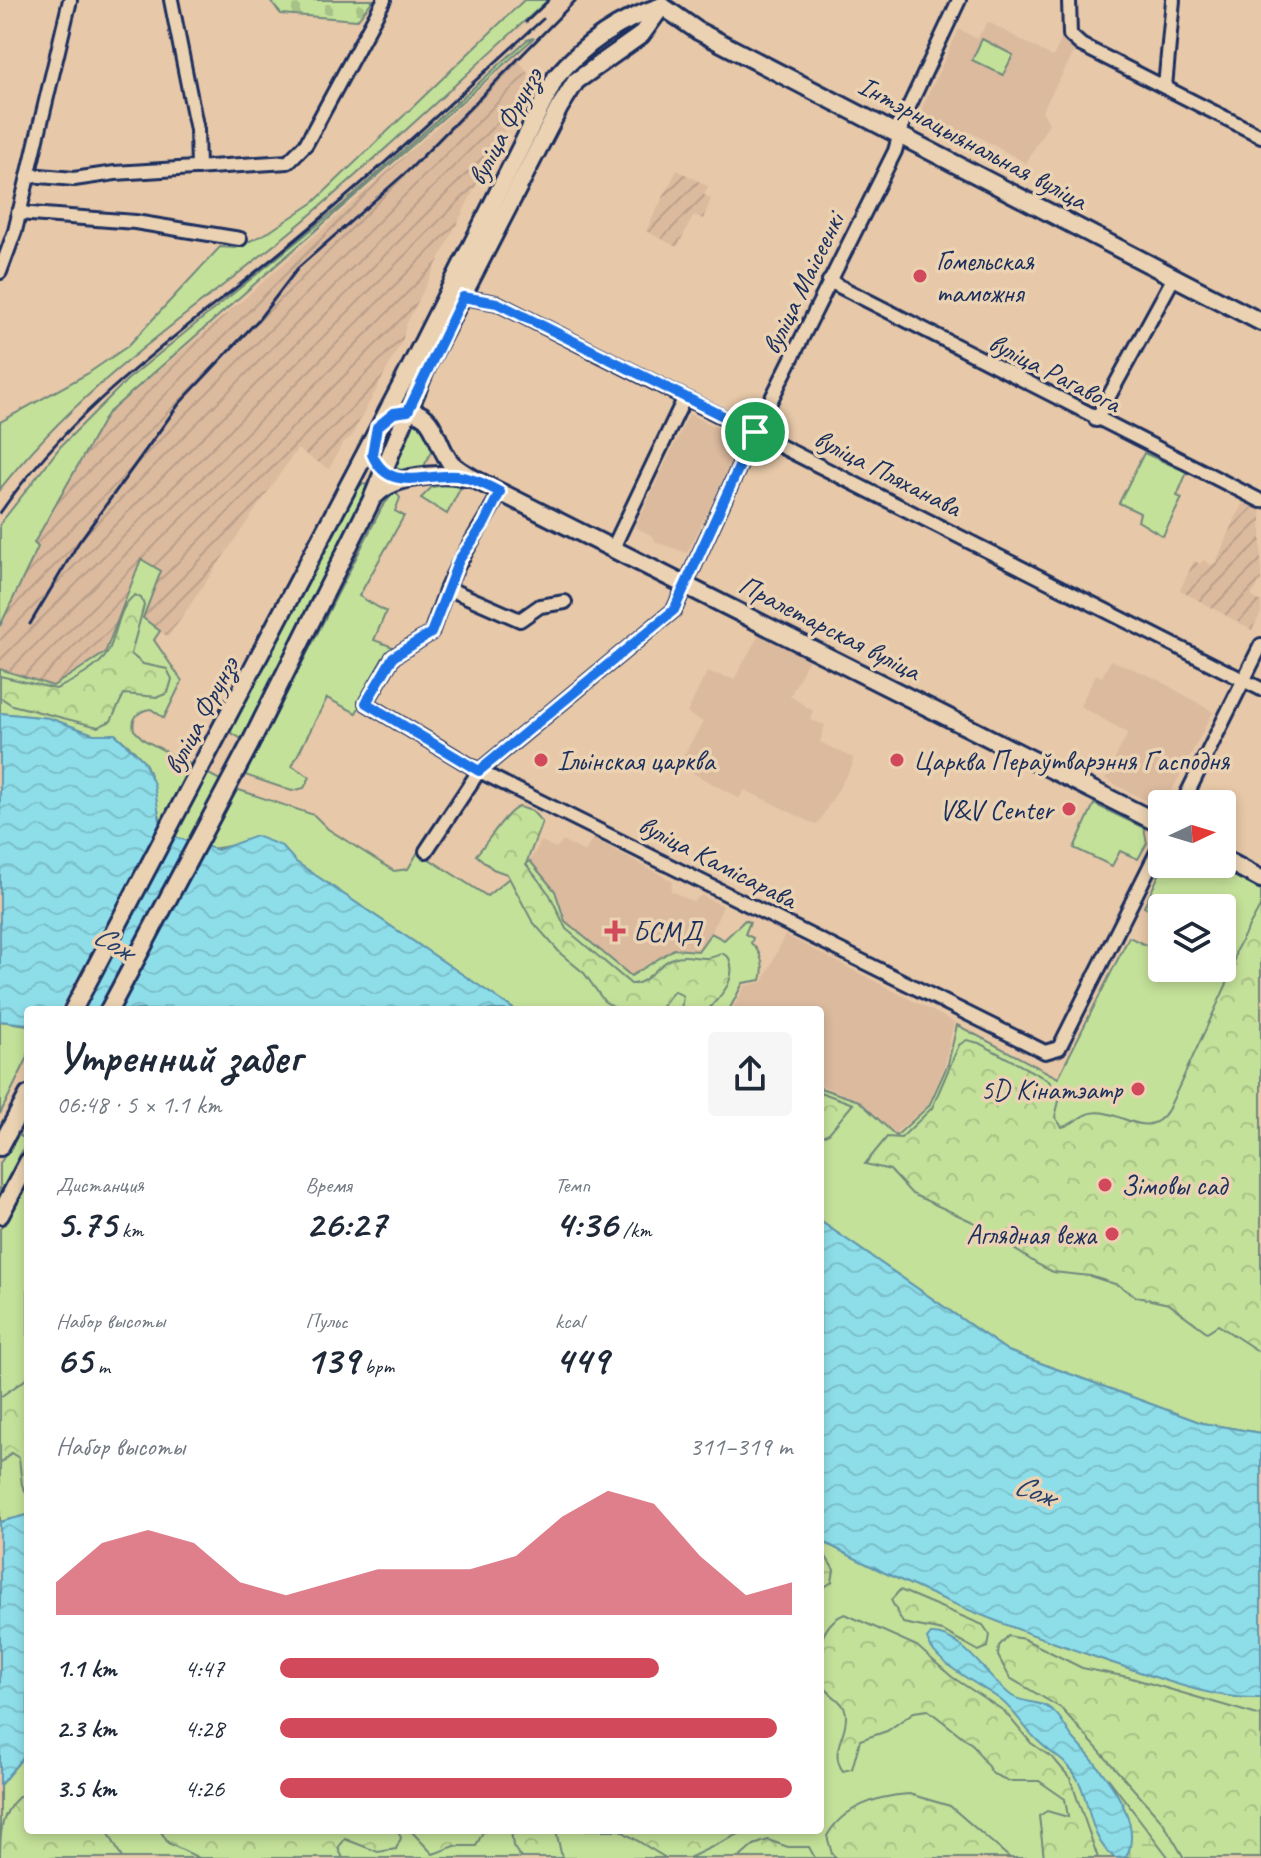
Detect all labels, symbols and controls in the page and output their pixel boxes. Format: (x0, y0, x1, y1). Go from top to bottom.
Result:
street label: вуліца Фрунзэ (459, 60, 552, 192)
street label: Інтэрнацыянальная вуліца (852, 67, 1095, 218)
street label: вуліца Маісеенкі (753, 203, 853, 360)
place label: Гомельская таможня (936, 243, 1034, 310)
marker: Гомельская таможня (911, 267, 929, 285)
street label: вуліца Рагавога (983, 324, 1128, 421)
pin (721, 398, 789, 466)
icon: arrive (733, 410, 777, 454)
street label: вуліца Пляханава (809, 421, 969, 525)
street label: Пралетарская вуліца (733, 567, 928, 689)
street label: вуліца Фрунзэ (155, 649, 248, 781)
place label: Ільінская царква (557, 743, 717, 778)
place label: Царква Пераўтварэння Гасподня (913, 743, 1230, 778)
marker: Ільінская царква (532, 751, 550, 769)
marker: Царква Пераўтварэння Гасподня (888, 751, 906, 769)
north arrow (1148, 790, 1236, 878)
map controls (1148, 790, 1236, 982)
place label: V&V Center (939, 792, 1055, 827)
marker: V&V Center (1060, 800, 1078, 818)
street label: вуліца Камісарава (633, 807, 805, 917)
button: layers (1148, 894, 1236, 982)
place label: БСМД (633, 914, 704, 949)
water label: Сож (87, 915, 145, 971)
marker: БСМД (604, 920, 626, 942)
text: Утренний забег (56, 1030, 301, 1085)
button: share (708, 1032, 792, 1116)
place label: 5D Кінатэатр (980, 1072, 1123, 1107)
marker: 5D Кінатэатр (1129, 1080, 1147, 1098)
text: 06:48 · 5 × 1.1 km (56, 1088, 222, 1121)
place label: Зімовы сад (1121, 1168, 1230, 1203)
text: Дистанция (56, 1171, 144, 1199)
text: Время (305, 1171, 352, 1199)
text: Темп (555, 1171, 590, 1199)
marker: Зімовы сад (1096, 1176, 1114, 1194)
text: 5.75 (56, 1199, 116, 1249)
text: 26:27 (305, 1199, 386, 1249)
text: 4:36 (555, 1199, 617, 1249)
text: km (116, 1216, 143, 1244)
text: /km (617, 1216, 652, 1244)
place label: Аглядная вежа (966, 1217, 1098, 1252)
marker: Аглядная вежа (1103, 1225, 1121, 1243)
text: Набор высоты (56, 1307, 165, 1335)
text: Пульс (305, 1307, 348, 1335)
text: kcal (555, 1307, 584, 1335)
text: 65 (56, 1335, 92, 1385)
text: 139 (305, 1335, 359, 1385)
text: 449 (555, 1335, 608, 1385)
text: m (92, 1352, 110, 1380)
text: bpm (359, 1352, 394, 1380)
text: Набор высоты (56, 1430, 185, 1463)
text: 311–319 m (689, 1430, 792, 1463)
water label: Сож (1009, 1465, 1065, 1517)
text: 1.1 km (56, 1652, 116, 1685)
text: 4:47 (184, 1652, 224, 1685)
text: 2.3 km (56, 1712, 116, 1745)
text: 4:28 (184, 1712, 224, 1745)
text: 3.5 km (56, 1772, 116, 1805)
text: 4:26 (184, 1772, 224, 1805)

